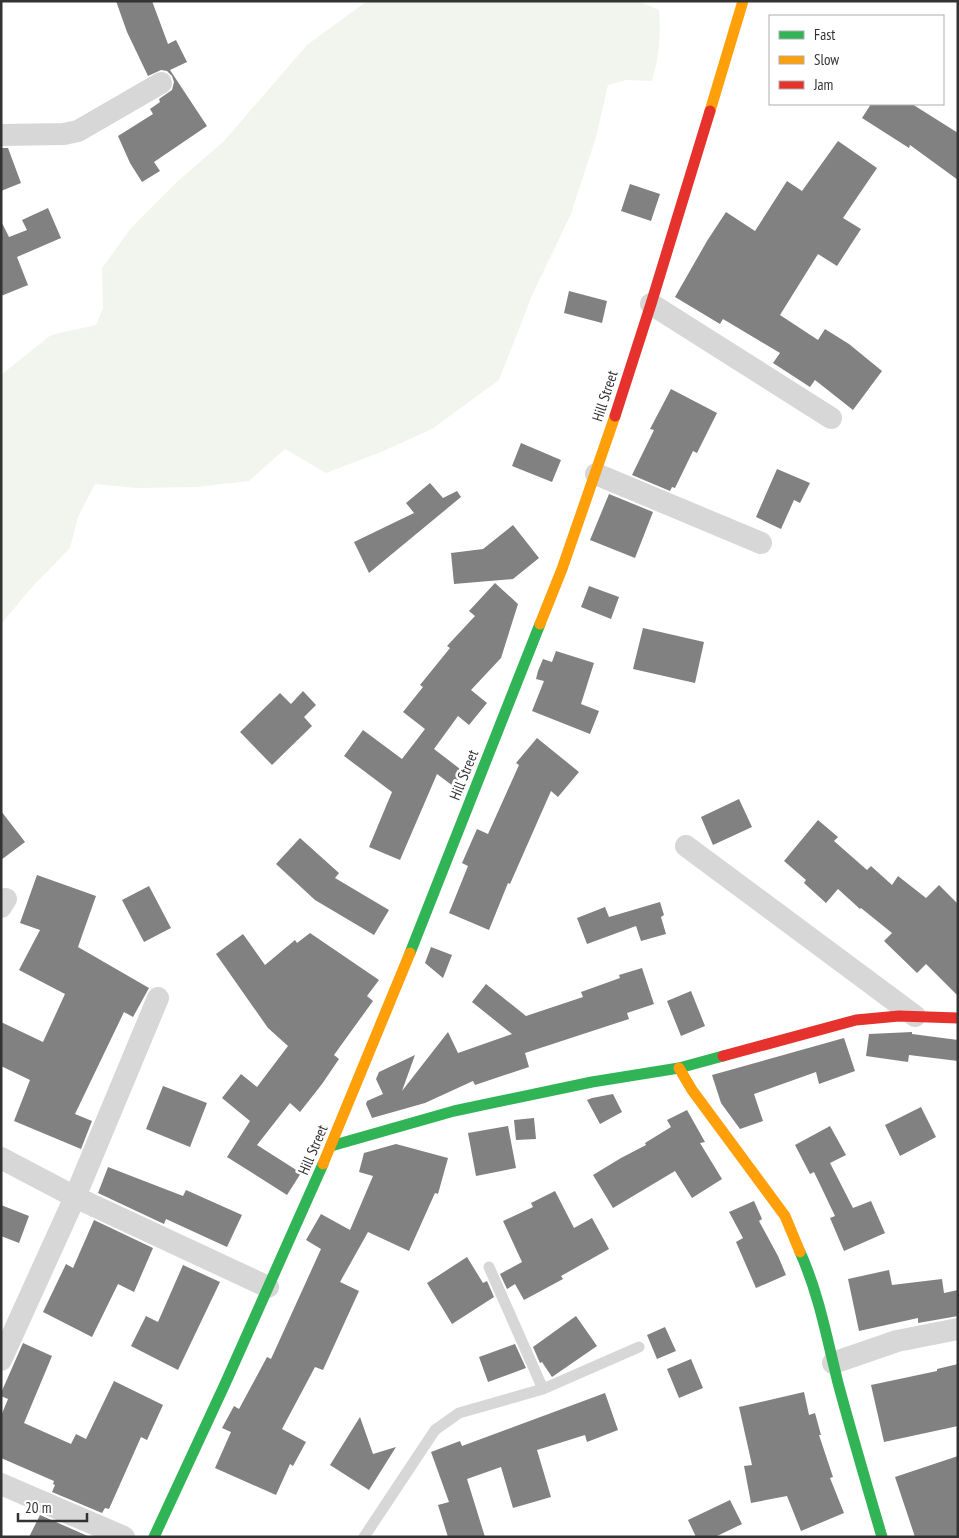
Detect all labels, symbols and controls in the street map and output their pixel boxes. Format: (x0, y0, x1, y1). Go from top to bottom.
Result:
legend (769, 15, 944, 105)
text: Fast (814, 25, 835, 44)
text: Slow (814, 50, 839, 69)
text: Jam (813, 75, 833, 94)
street label: Hill Street (587, 368, 622, 424)
street label: Hill Street (445, 747, 482, 803)
street label: Hill Street (294, 1122, 332, 1178)
scale bar (18, 1490, 86, 1522)
text: 20 m (25, 1498, 51, 1517)

